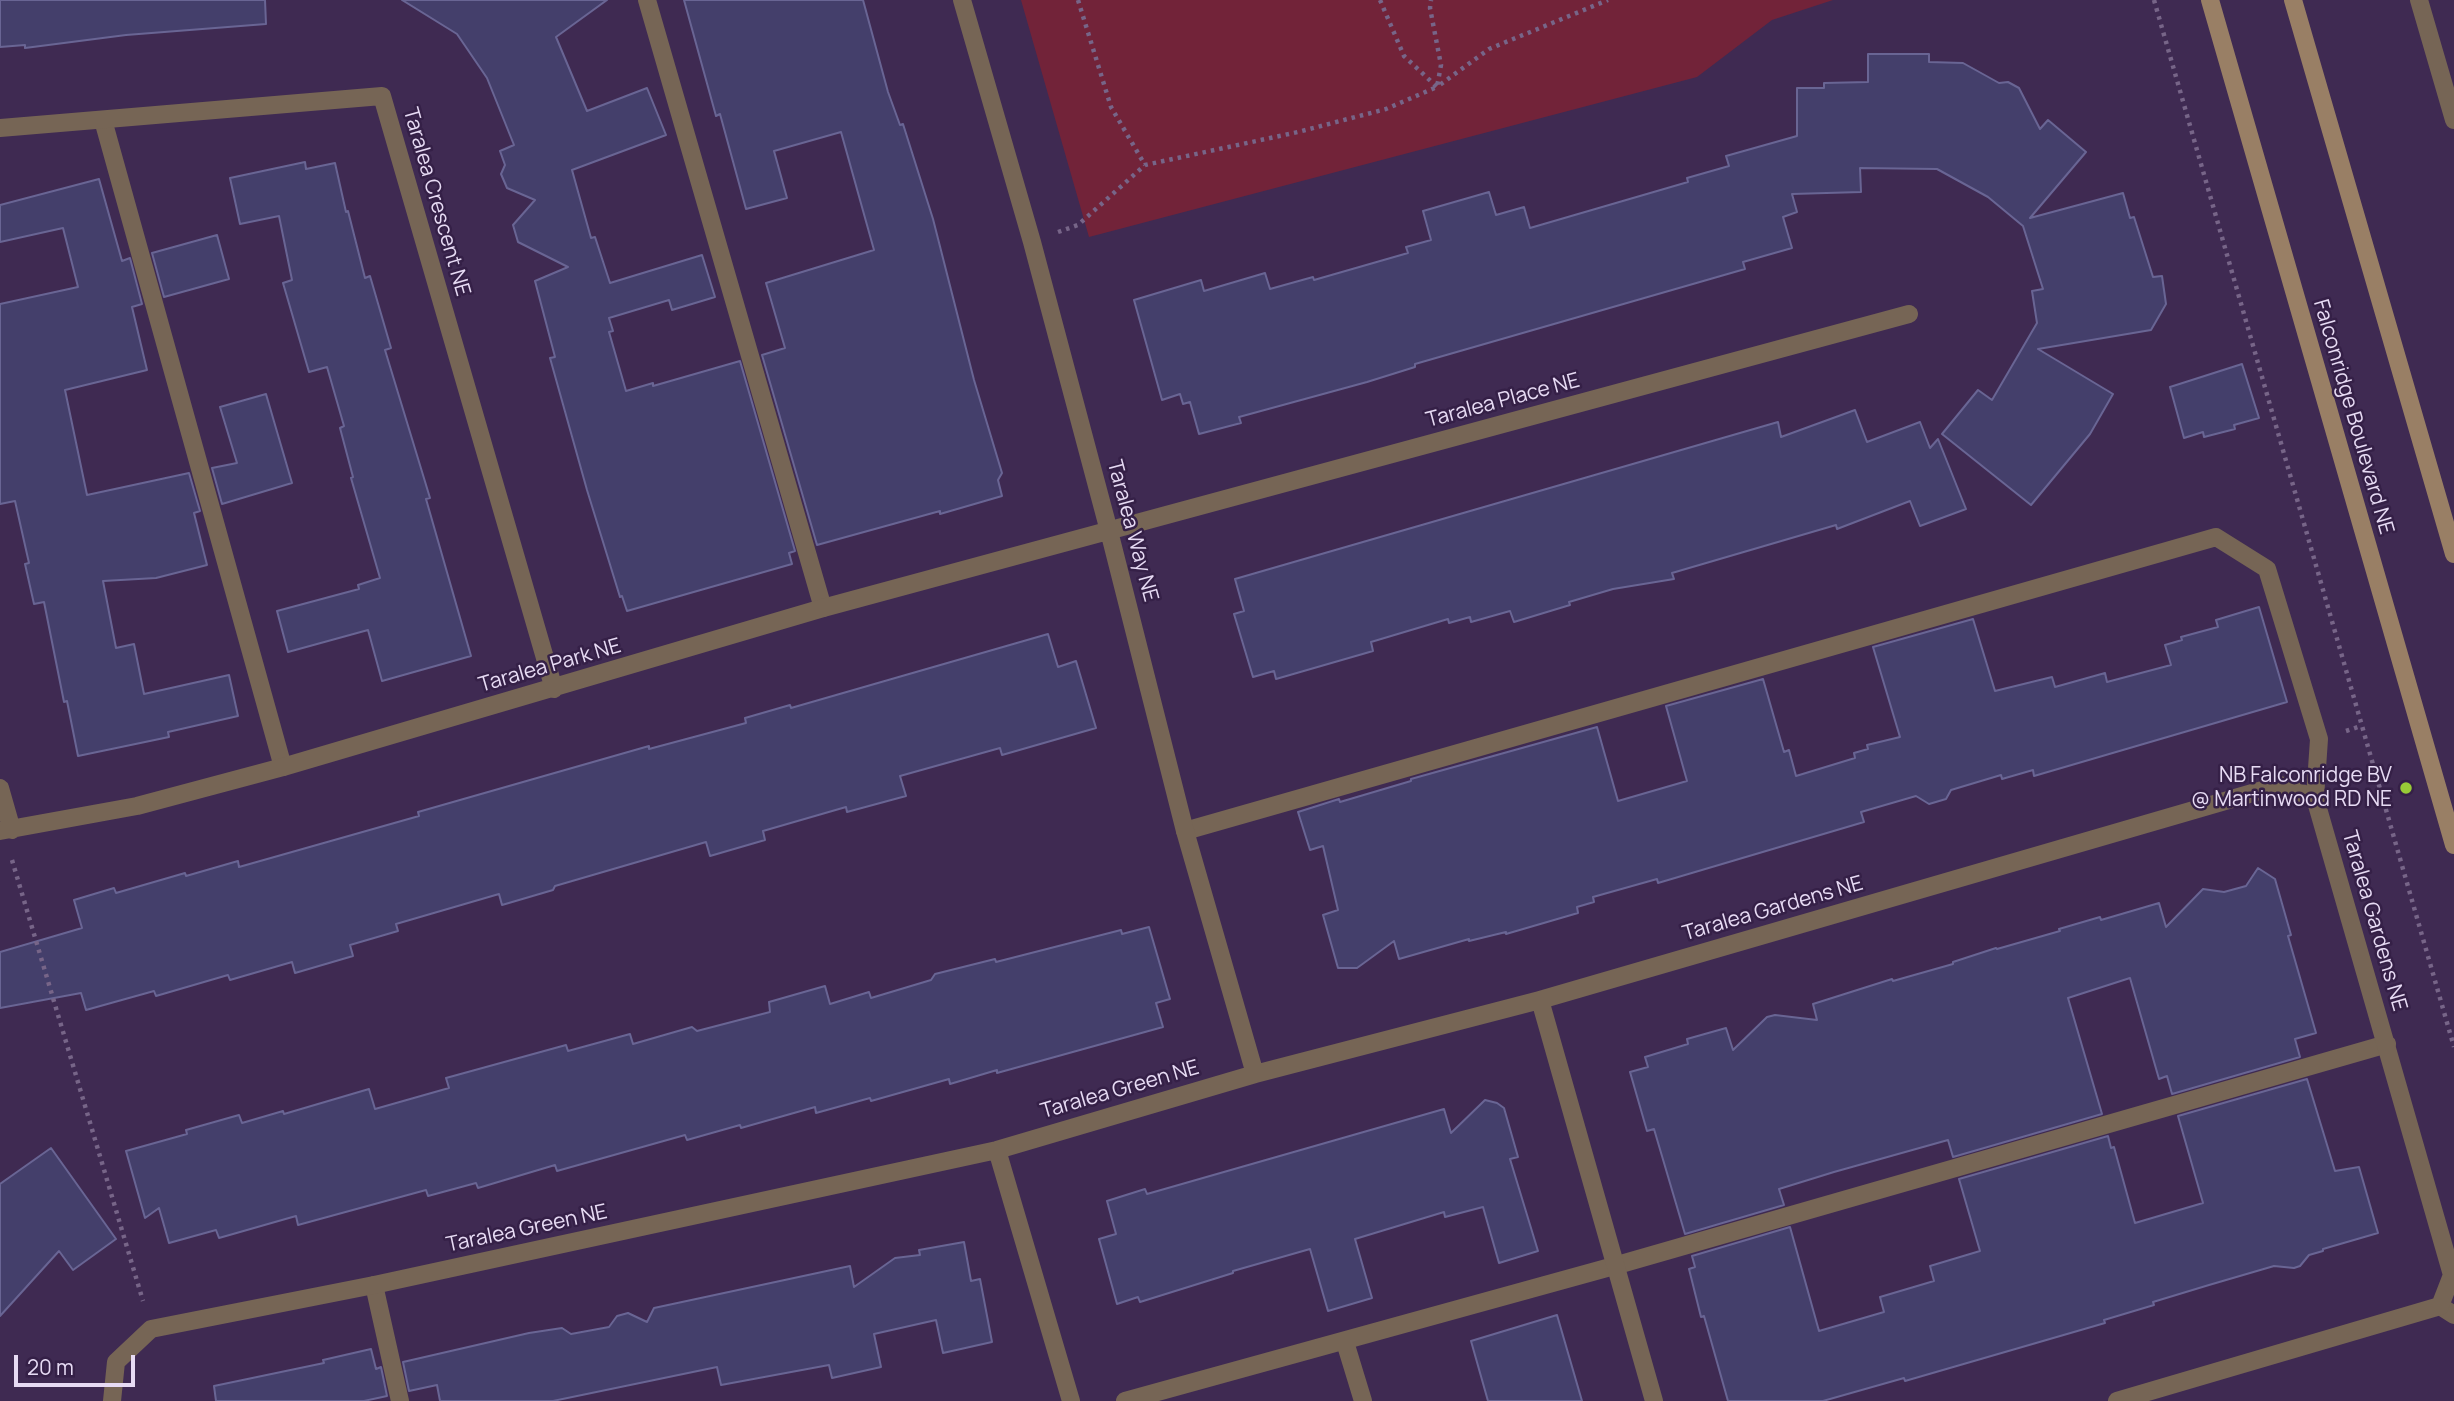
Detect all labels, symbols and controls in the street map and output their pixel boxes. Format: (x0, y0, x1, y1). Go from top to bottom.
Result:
street label: Taralea Crescent NE (397, 105, 475, 299)
street label: Falconridge Boulevard NE (2307, 297, 2399, 537)
street label: Taralea Place NE (1424, 368, 1582, 434)
street label: Taralea Way NE (1101, 457, 1163, 605)
street label: Taralea Park NE (476, 634, 624, 698)
place label: NB Falconridge BV @ Martinwood RD NE (2191, 763, 2392, 813)
marker: NB Falconridge BV @ Martinwood RD NE (2398, 780, 2414, 796)
street label: Taralea Gardens NE (2336, 828, 2412, 1014)
street label: Taralea Gardens NE (1680, 871, 1866, 947)
street label: Taralea Green NE (1038, 1055, 1202, 1125)
street label: Taralea Green NE (444, 1200, 610, 1258)
scale bar (18, 1342, 138, 1386)
text: 20 m (27, 1353, 74, 1381)

